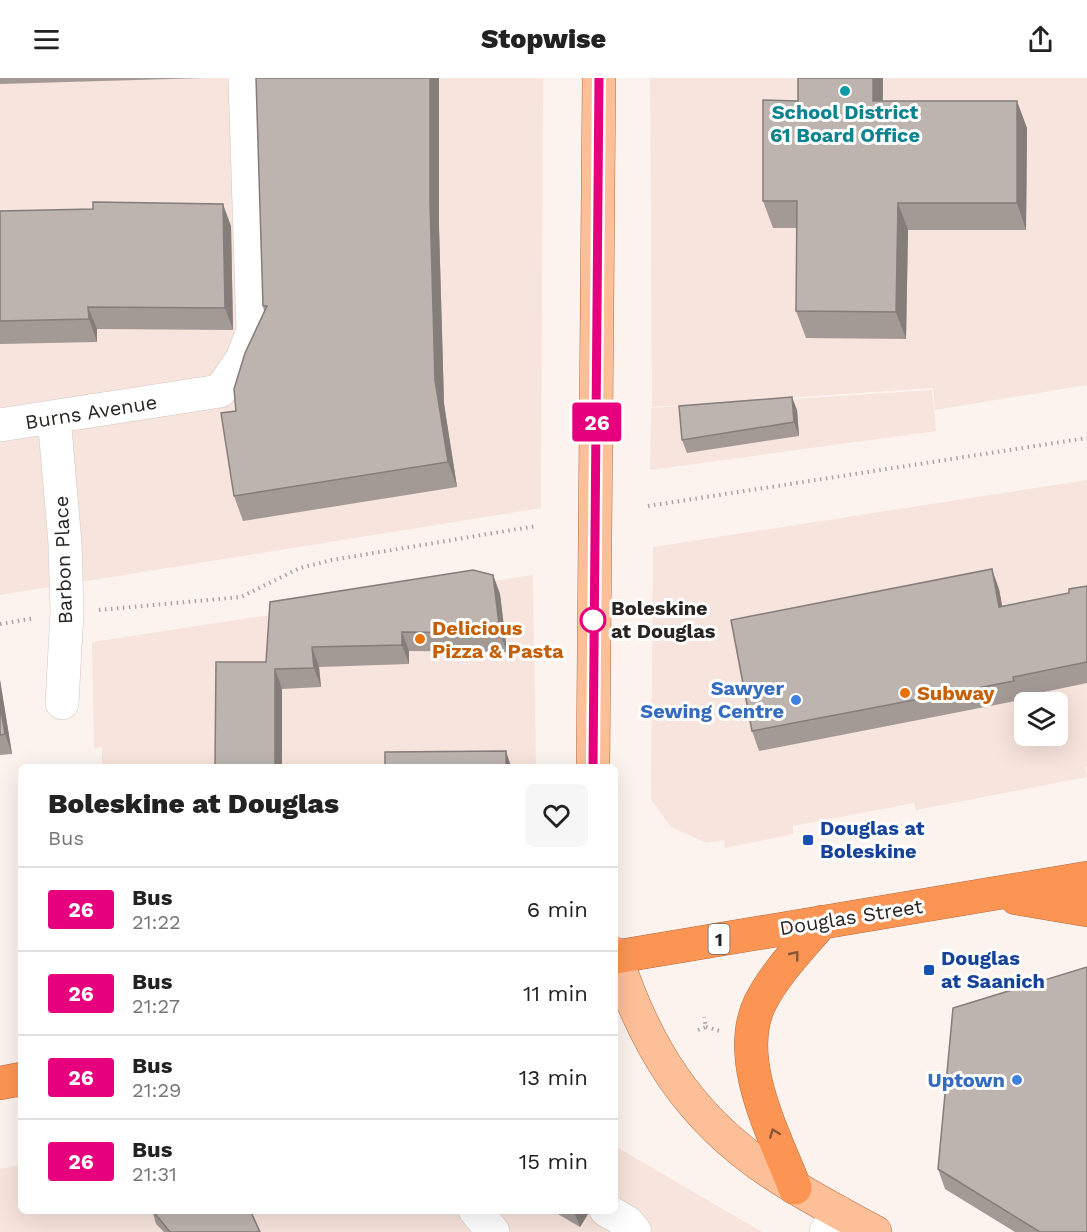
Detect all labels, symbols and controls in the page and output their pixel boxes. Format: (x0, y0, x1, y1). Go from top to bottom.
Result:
icon: menu (30, 23, 63, 56)
text: Stopwise (481, 23, 606, 55)
icon: share (1024, 23, 1057, 56)
marker: School District 61 Board Office (838, 84, 852, 98)
place label: School District 61 Board Office (770, 100, 920, 147)
street label: Burns Avenue (23, 390, 159, 434)
line badge: 26 (570, 402, 624, 442)
text: 26 (584, 410, 610, 435)
street label: Barbon Place (49, 495, 77, 625)
place label: Boleskine at Douglas (611, 596, 716, 643)
marker: Boleskine at Douglas (580, 607, 606, 633)
place label: Delicious Pizza & Pasta (432, 616, 564, 663)
marker: Delicious Pizza & Pasta (413, 632, 427, 646)
place label: Sawyer Sewing Centre (640, 676, 784, 723)
place label: Subway (917, 681, 995, 705)
marker: Subway (898, 686, 912, 700)
map controls (1014, 692, 1068, 746)
button: layers (1014, 692, 1068, 746)
marker: Sawyer Sewing Centre (789, 693, 803, 707)
button: heart (525, 784, 588, 847)
text: Boleskine at Douglas (48, 787, 339, 820)
place label: Douglas at Boleskine (820, 816, 925, 863)
text: Bus (48, 826, 84, 850)
marker: Douglas at Boleskine (801, 833, 815, 847)
text: Bus (132, 885, 172, 910)
street label: Douglas Street (778, 894, 925, 940)
text: 26 (68, 897, 94, 922)
text: 6 min (527, 897, 588, 922)
text: 21:22 (132, 910, 181, 934)
road number: 1 (708, 924, 730, 954)
place label: Douglas at Saanich (941, 946, 1045, 993)
one-way arrow (788, 951, 799, 962)
marker: Douglas at Saanich (922, 963, 936, 977)
text: Bus (132, 969, 172, 994)
text: 26 (68, 981, 94, 1006)
text: 11 min (523, 981, 588, 1006)
text: 21:27 (132, 994, 180, 1018)
text: Bus (132, 1053, 172, 1078)
text: 26 (68, 1065, 94, 1090)
text: 13 min (519, 1065, 588, 1090)
place label: Uptown (928, 1068, 1005, 1092)
marker: Uptown (1010, 1073, 1024, 1087)
text: 21:29 (132, 1078, 181, 1102)
one-way arrow (769, 1128, 781, 1139)
text: Bus (132, 1137, 172, 1162)
text: 26 (68, 1149, 94, 1174)
text: 15 min (519, 1149, 588, 1174)
text: 21:31 (132, 1162, 177, 1186)

